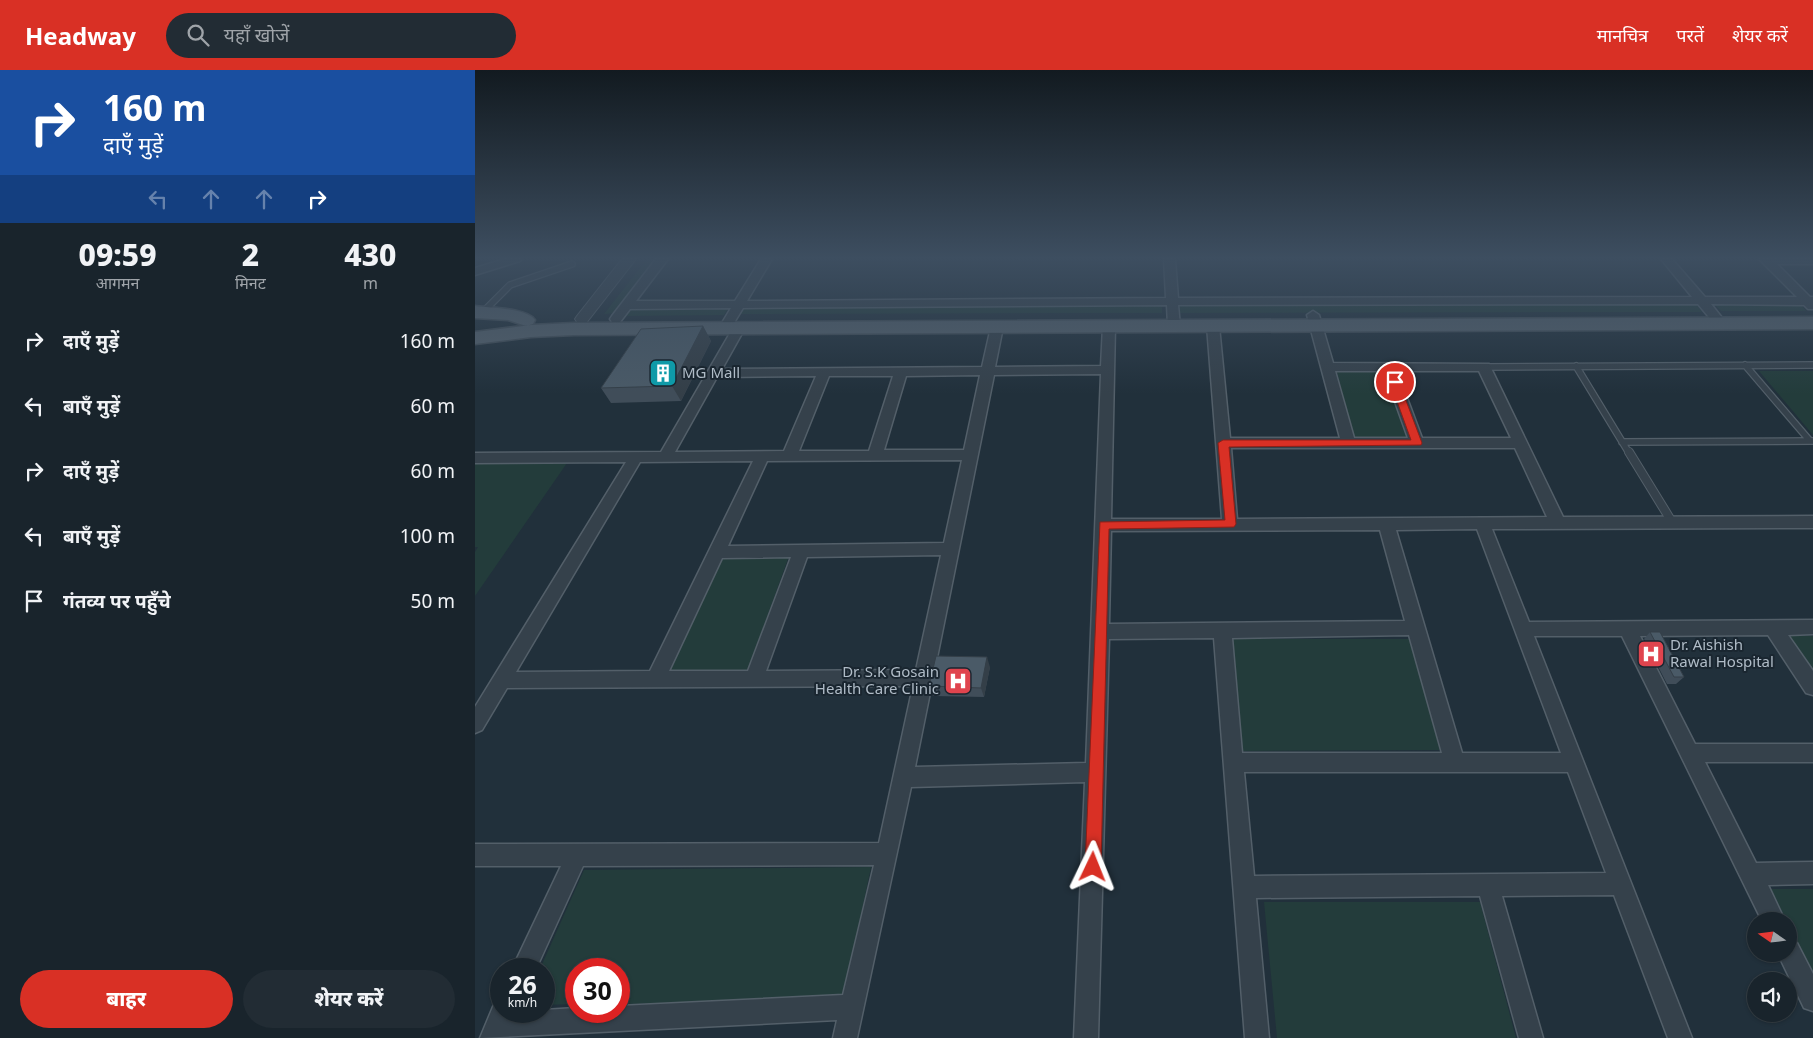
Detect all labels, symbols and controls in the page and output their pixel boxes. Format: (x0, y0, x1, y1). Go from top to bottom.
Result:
search box (166, 13, 516, 58)
text: Headway (25, 19, 136, 52)
icon: search (184, 21, 212, 49)
text: यहाँ खोजें (224, 22, 289, 48)
text: मानचित्र (1597, 23, 1648, 47)
text: परतें (1676, 23, 1704, 47)
text: शेयर करें (1732, 23, 1788, 47)
text: 160 m (103, 84, 206, 131)
icon: right (20, 90, 85, 155)
text: दाएँ मुड़ें (103, 129, 163, 159)
icon: left (144, 185, 172, 213)
icon: ahead (197, 185, 225, 213)
icon: ahead (250, 185, 278, 213)
icon: right (303, 185, 331, 213)
text: 09:59 (79, 234, 157, 275)
text: 2 (242, 234, 259, 275)
text: 430 (344, 234, 396, 275)
text: आगमन (96, 272, 139, 294)
text: मिनट (235, 272, 266, 294)
text: m (363, 272, 378, 294)
icon: right (20, 327, 48, 355)
text: दाएँ मुड़ें (63, 328, 119, 354)
text: 160 m (400, 328, 455, 354)
building icon: MG Mall (648, 358, 678, 388)
pin (1374, 361, 1416, 403)
place label: MG Mall (682, 362, 740, 382)
icon: arrive (1381, 368, 1409, 396)
icon: left (20, 392, 48, 420)
text: बाएँ मुड़ें (63, 393, 120, 419)
text: 60 m (411, 393, 455, 419)
icon: right (20, 457, 48, 485)
text: दाएँ मुड़ें (63, 458, 119, 484)
text: 60 m (411, 458, 455, 484)
icon: left (20, 522, 48, 550)
text: बाएँ मुड़ें (63, 523, 120, 549)
text: 100 m (400, 523, 455, 549)
icon: arrive (20, 587, 48, 615)
text: गंतव्य पर पहुँचे (63, 588, 171, 614)
text: 50 m (411, 588, 455, 614)
place label: Dr. Aishish Rawal Hospital (1670, 634, 1774, 671)
hospital icon: Dr. Aishish Rawal Hospital (1636, 639, 1666, 669)
place label: Dr. S.K Gosain Health Care Clinic (815, 661, 939, 698)
hospital icon: Dr. S.K Gosain Health Care Clinic (943, 666, 973, 696)
position arrow (1066, 840, 1118, 892)
north arrow (1747, 912, 1797, 962)
map controls (1747, 912, 1797, 1022)
speed limit sign: 30 (565, 958, 630, 1023)
text: 26 (508, 967, 537, 1001)
button: बाहर (20, 970, 233, 1028)
button: शेयर करें (243, 970, 455, 1028)
button: sound (1747, 972, 1797, 1022)
text: km/h (508, 994, 537, 1011)

